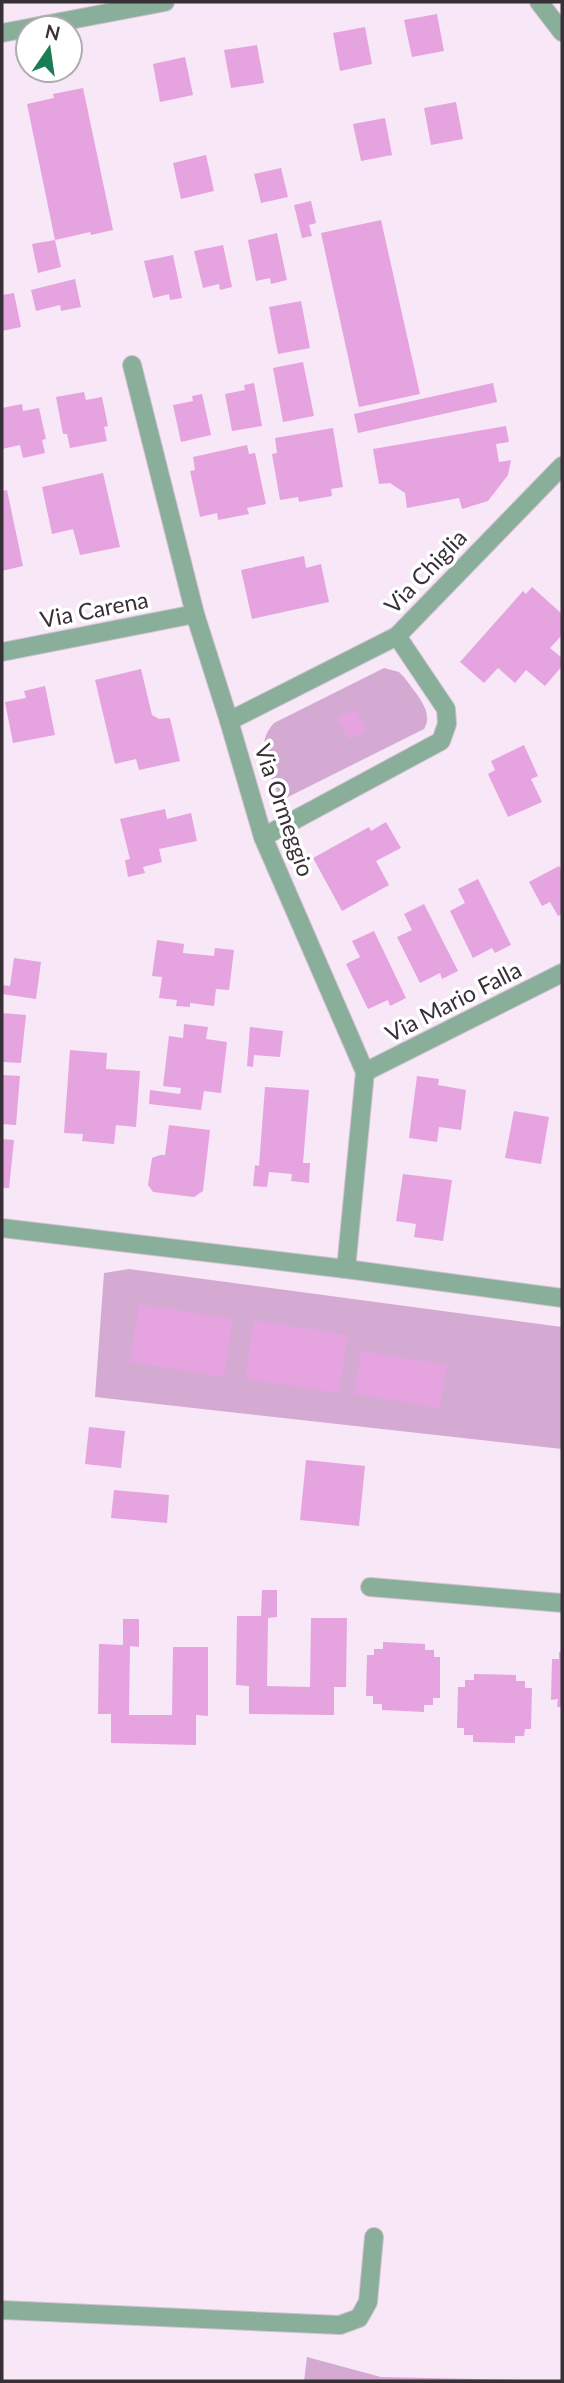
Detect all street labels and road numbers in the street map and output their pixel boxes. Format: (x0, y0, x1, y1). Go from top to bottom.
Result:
street label: Via Chiglia (378, 523, 472, 619)
street label: Via Carena (38, 585, 150, 633)
street label: Via Ormeggio (249, 740, 321, 880)
street label: Via Mario Falla (380, 955, 526, 1047)

